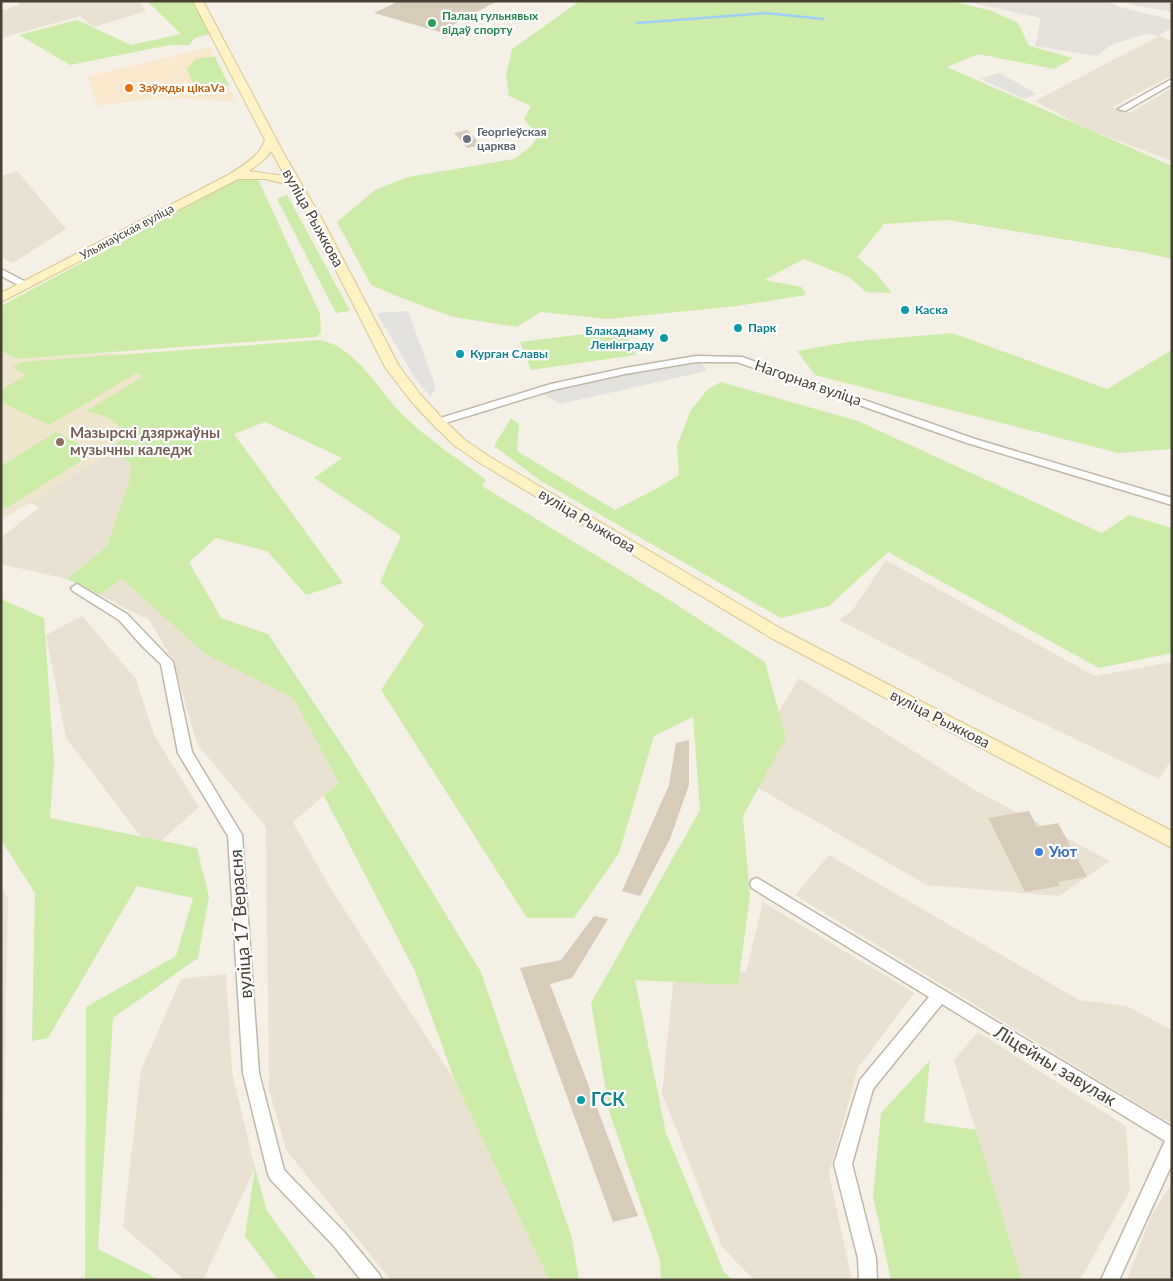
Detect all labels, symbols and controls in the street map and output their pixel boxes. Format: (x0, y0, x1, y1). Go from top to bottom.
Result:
place label: Палац гульнявых відаў спорту (442, 8, 539, 37)
marker: Палац гульнявых відаў спорту (426, 17, 438, 29)
place label: Заўжды цікаVа (139, 80, 225, 95)
marker: Заўжды цікаVа (123, 82, 135, 94)
place label: Георгіеўская царква (477, 124, 547, 153)
marker: Георгіеўская царква (461, 133, 473, 145)
street label: вуліца Рыжкова (279, 165, 348, 270)
street label: Ульянаўская вуліца (77, 200, 176, 263)
place label: Каска (915, 302, 948, 317)
marker: Каска (899, 304, 911, 316)
place label: Парк (748, 320, 777, 335)
marker: Парк (732, 322, 744, 334)
place label: Блакаднаму Ленінграду (585, 323, 655, 352)
marker: Блакаднаму Ленінграду (658, 332, 670, 344)
place label: Курган Славы (470, 346, 548, 361)
marker: Курган Славы (454, 348, 466, 360)
street label: Нагорная вуліца (753, 355, 864, 409)
place label: Мазырскі дзяржаўны музычны каледж (70, 423, 220, 458)
marker: Мазырскі дзяржаўны музычны каледж (54, 436, 66, 448)
street label: вуліца Рыжкова (536, 484, 639, 556)
street label: вуліца Рыжкова (888, 685, 993, 751)
place label: Уют (1048, 842, 1077, 860)
marker: Уют (1033, 846, 1045, 858)
street label: вуліца 17 Верасня (224, 849, 256, 999)
street label: Ліцейны завулак (990, 1020, 1121, 1111)
place label: ГСК (591, 1088, 625, 1110)
marker: ГСК (575, 1094, 587, 1106)

